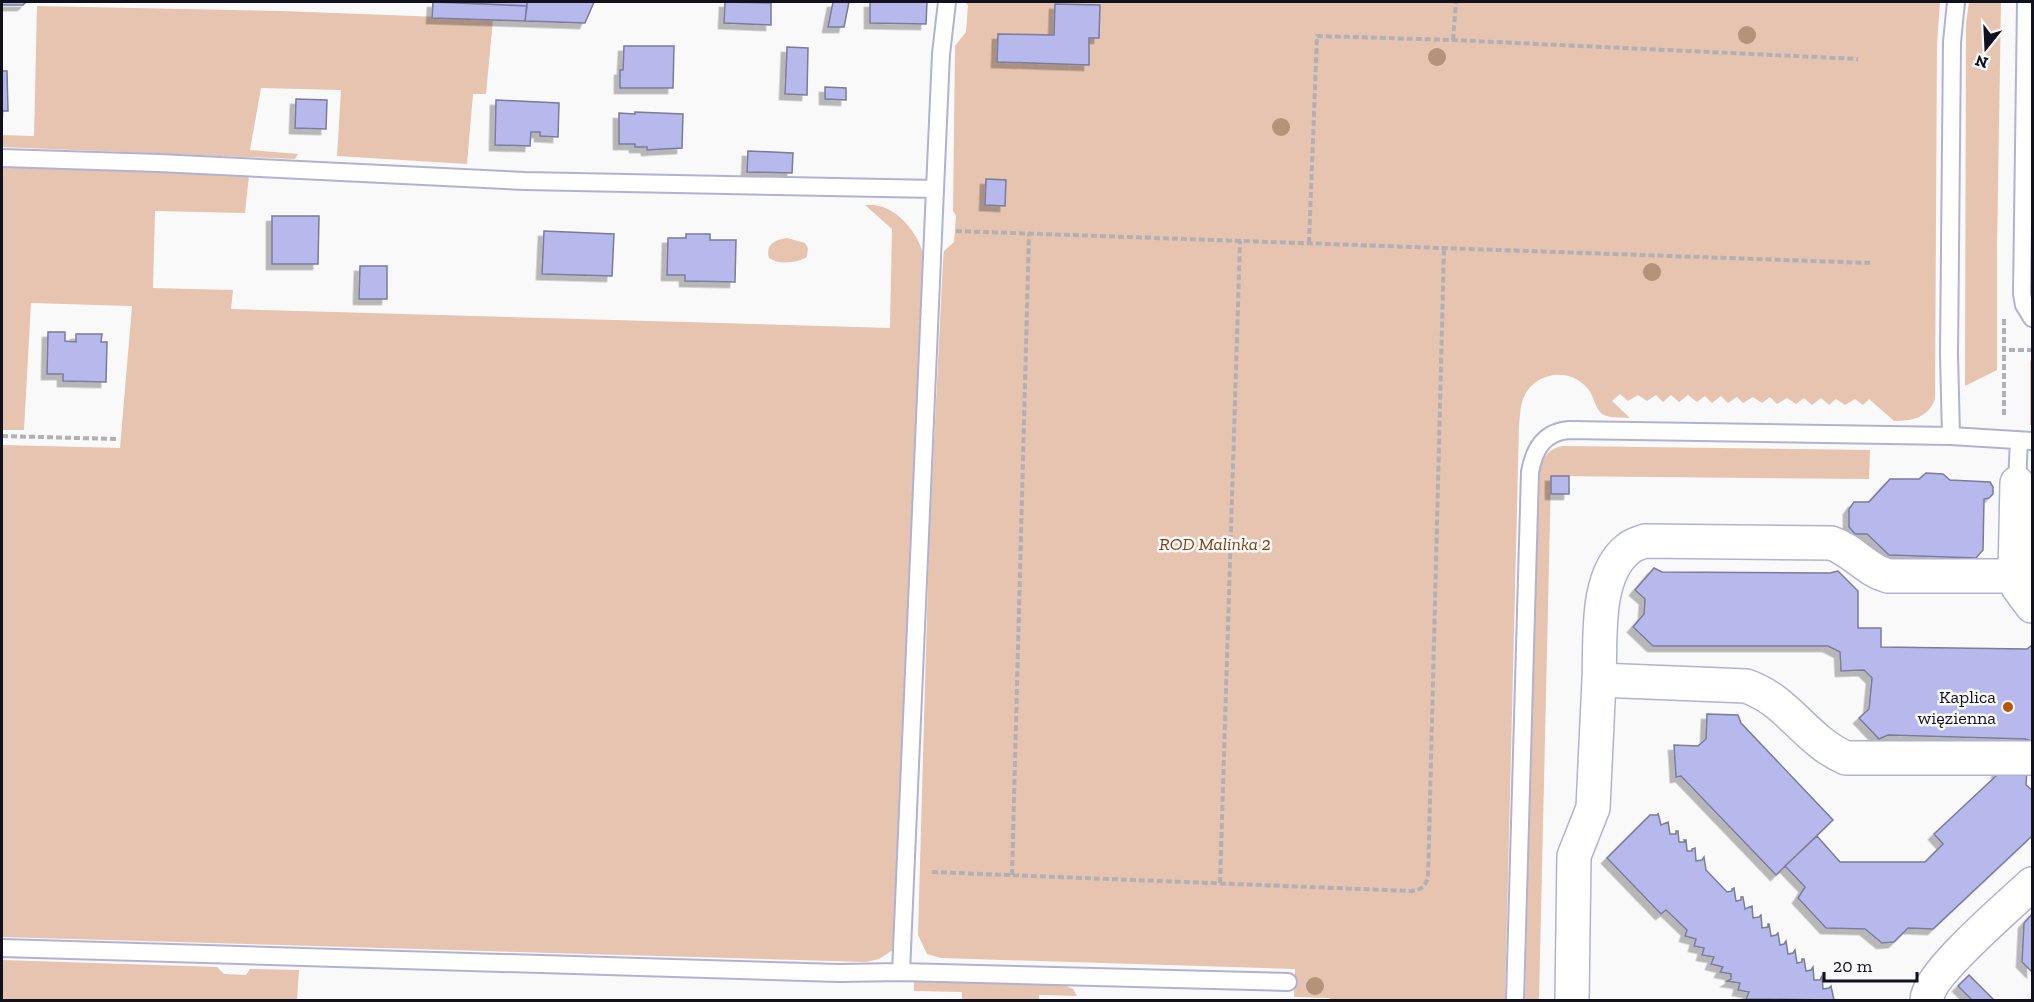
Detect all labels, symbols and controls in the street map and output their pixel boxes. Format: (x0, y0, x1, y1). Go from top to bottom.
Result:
north arrow (1956, 18, 2016, 78)
text: N (1973, 51, 1990, 73)
park label: ROD Malinka 2 (1159, 533, 1271, 555)
place label: Kaplica więzienna (1918, 686, 1996, 729)
marker: Kaplica więzienna (2001, 700, 2015, 714)
scale bar (1824, 945, 1917, 983)
text: 20 m (1833, 955, 1873, 977)

